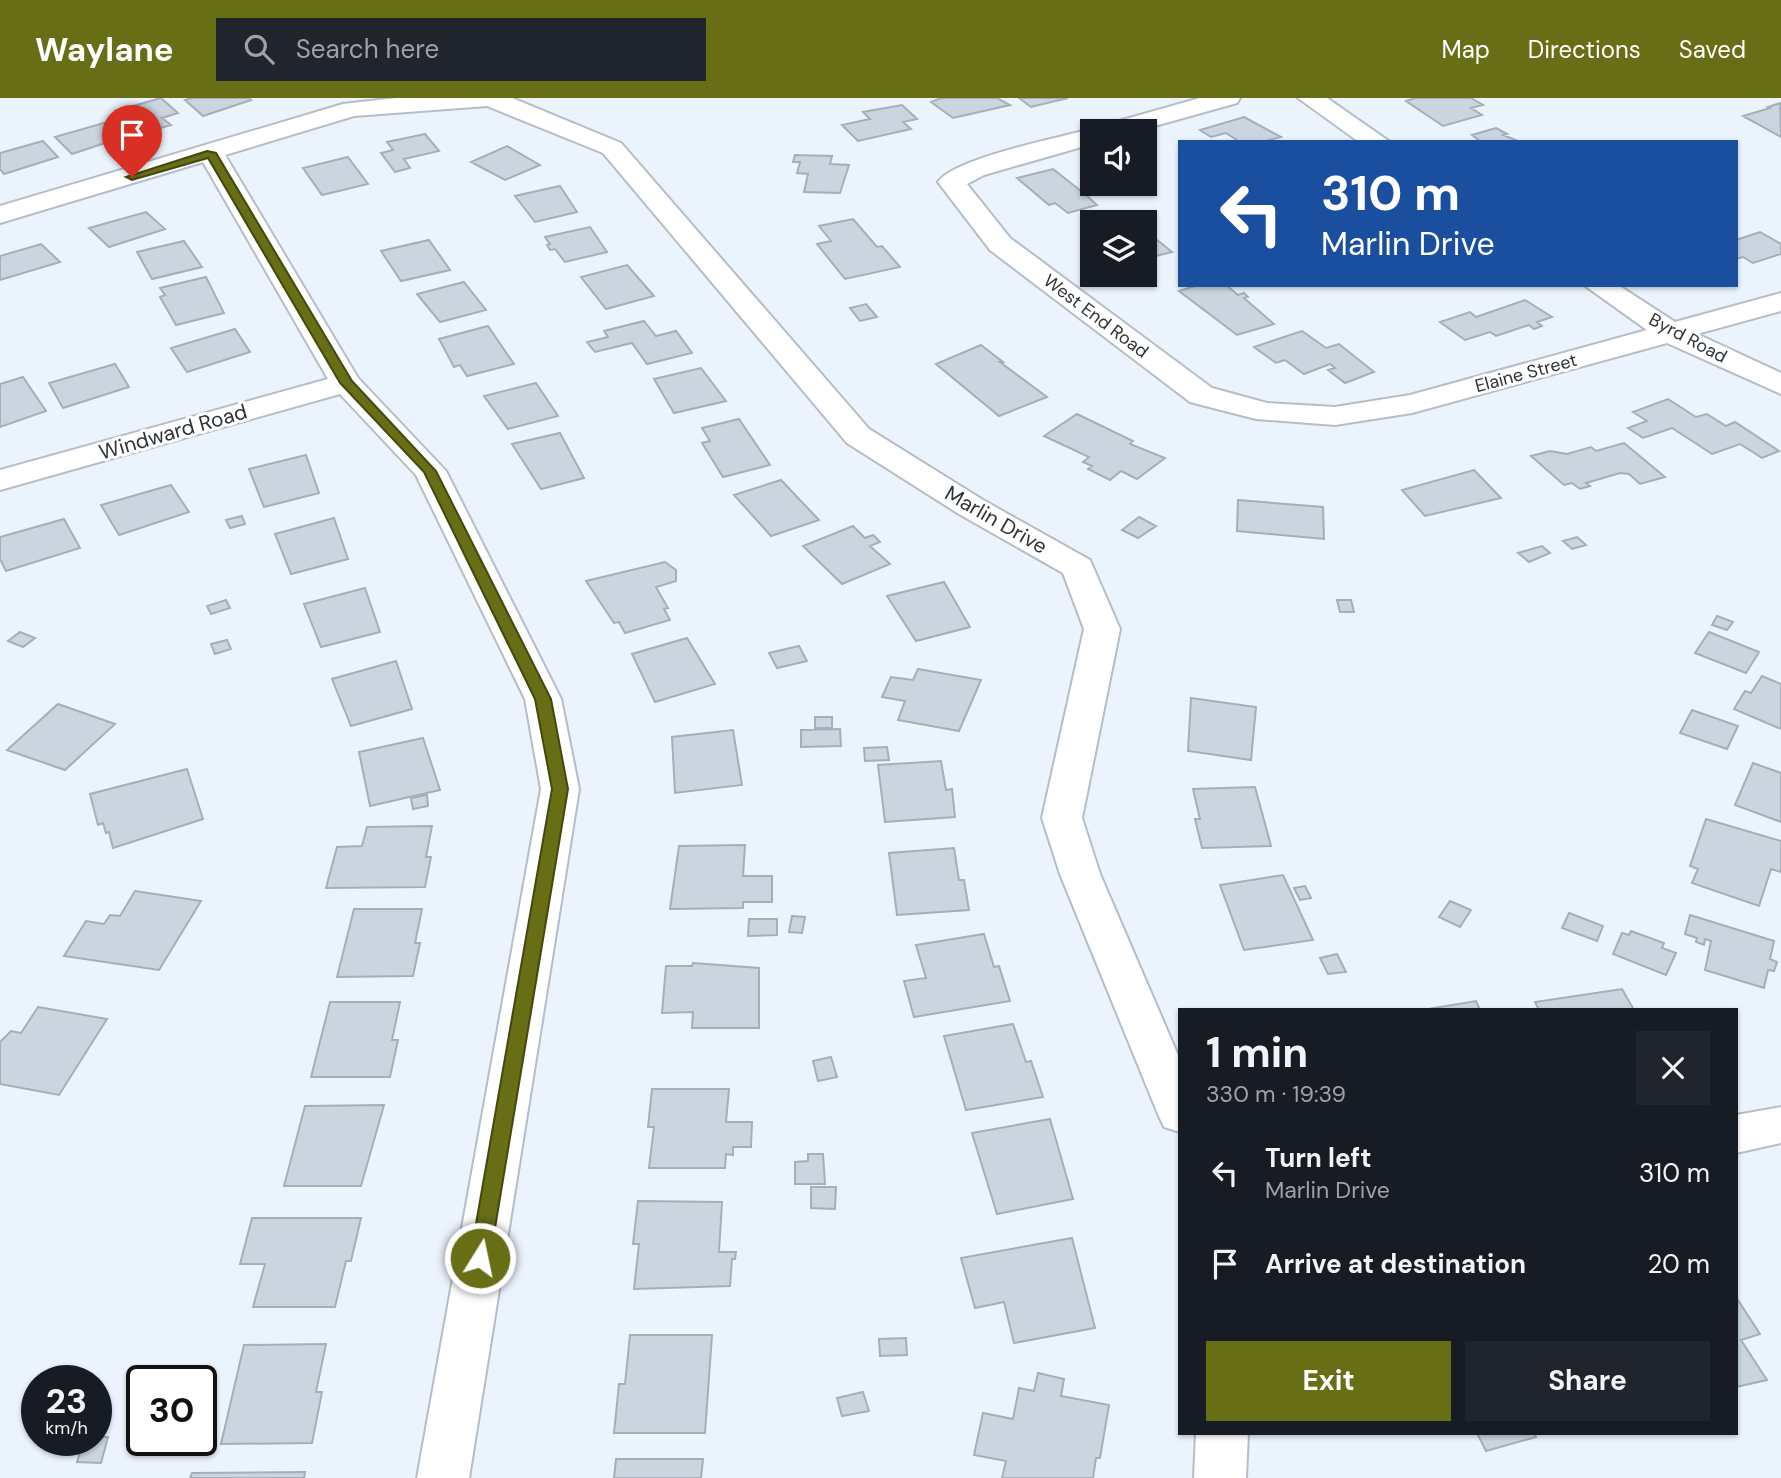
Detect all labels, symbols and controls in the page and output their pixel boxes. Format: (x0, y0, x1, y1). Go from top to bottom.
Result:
search box (216, 18, 706, 81)
text: Waylane (35, 28, 174, 71)
icon: search (240, 30, 278, 68)
text: Search here (296, 32, 439, 66)
text: Map (1442, 34, 1490, 65)
text: Directions (1528, 34, 1641, 65)
text: Saved (1679, 34, 1746, 65)
pin (102, 105, 162, 177)
icon: arrive (113, 116, 151, 154)
map controls (1080, 119, 1157, 287)
button: sound (1080, 119, 1157, 196)
text: 310 m (1321, 161, 1460, 225)
icon: left (1206, 168, 1297, 259)
button: layers (1080, 210, 1157, 287)
text: Marlin Drive (1321, 223, 1495, 265)
street label: West End Road (1039, 269, 1153, 363)
street label: Byrd Road (1645, 307, 1731, 369)
street label: Elaine Street (1472, 348, 1580, 398)
street label: Windward Road (96, 398, 250, 466)
street label: Marlin Drive (940, 479, 1052, 561)
text: 1 min (1206, 1025, 1308, 1080)
button: close (1636, 1031, 1710, 1105)
text: 330 m · 19:39 (1206, 1079, 1346, 1109)
text: Turn left (1265, 1141, 1372, 1175)
icon: left (1206, 1154, 1244, 1192)
text: 310 m (1639, 1156, 1710, 1190)
text: Marlin Drive (1265, 1175, 1390, 1205)
position arrow (443, 1221, 517, 1295)
icon: arrive (1206, 1245, 1244, 1283)
text: Arrive at destination (1265, 1247, 1526, 1281)
text: 20 m (1647, 1247, 1710, 1281)
button: Exit (1206, 1341, 1451, 1421)
button: Share (1465, 1341, 1710, 1421)
speed limit sign: 30 (126, 1365, 217, 1456)
text: 23 (46, 1378, 87, 1424)
text: km/h (45, 1416, 88, 1440)

